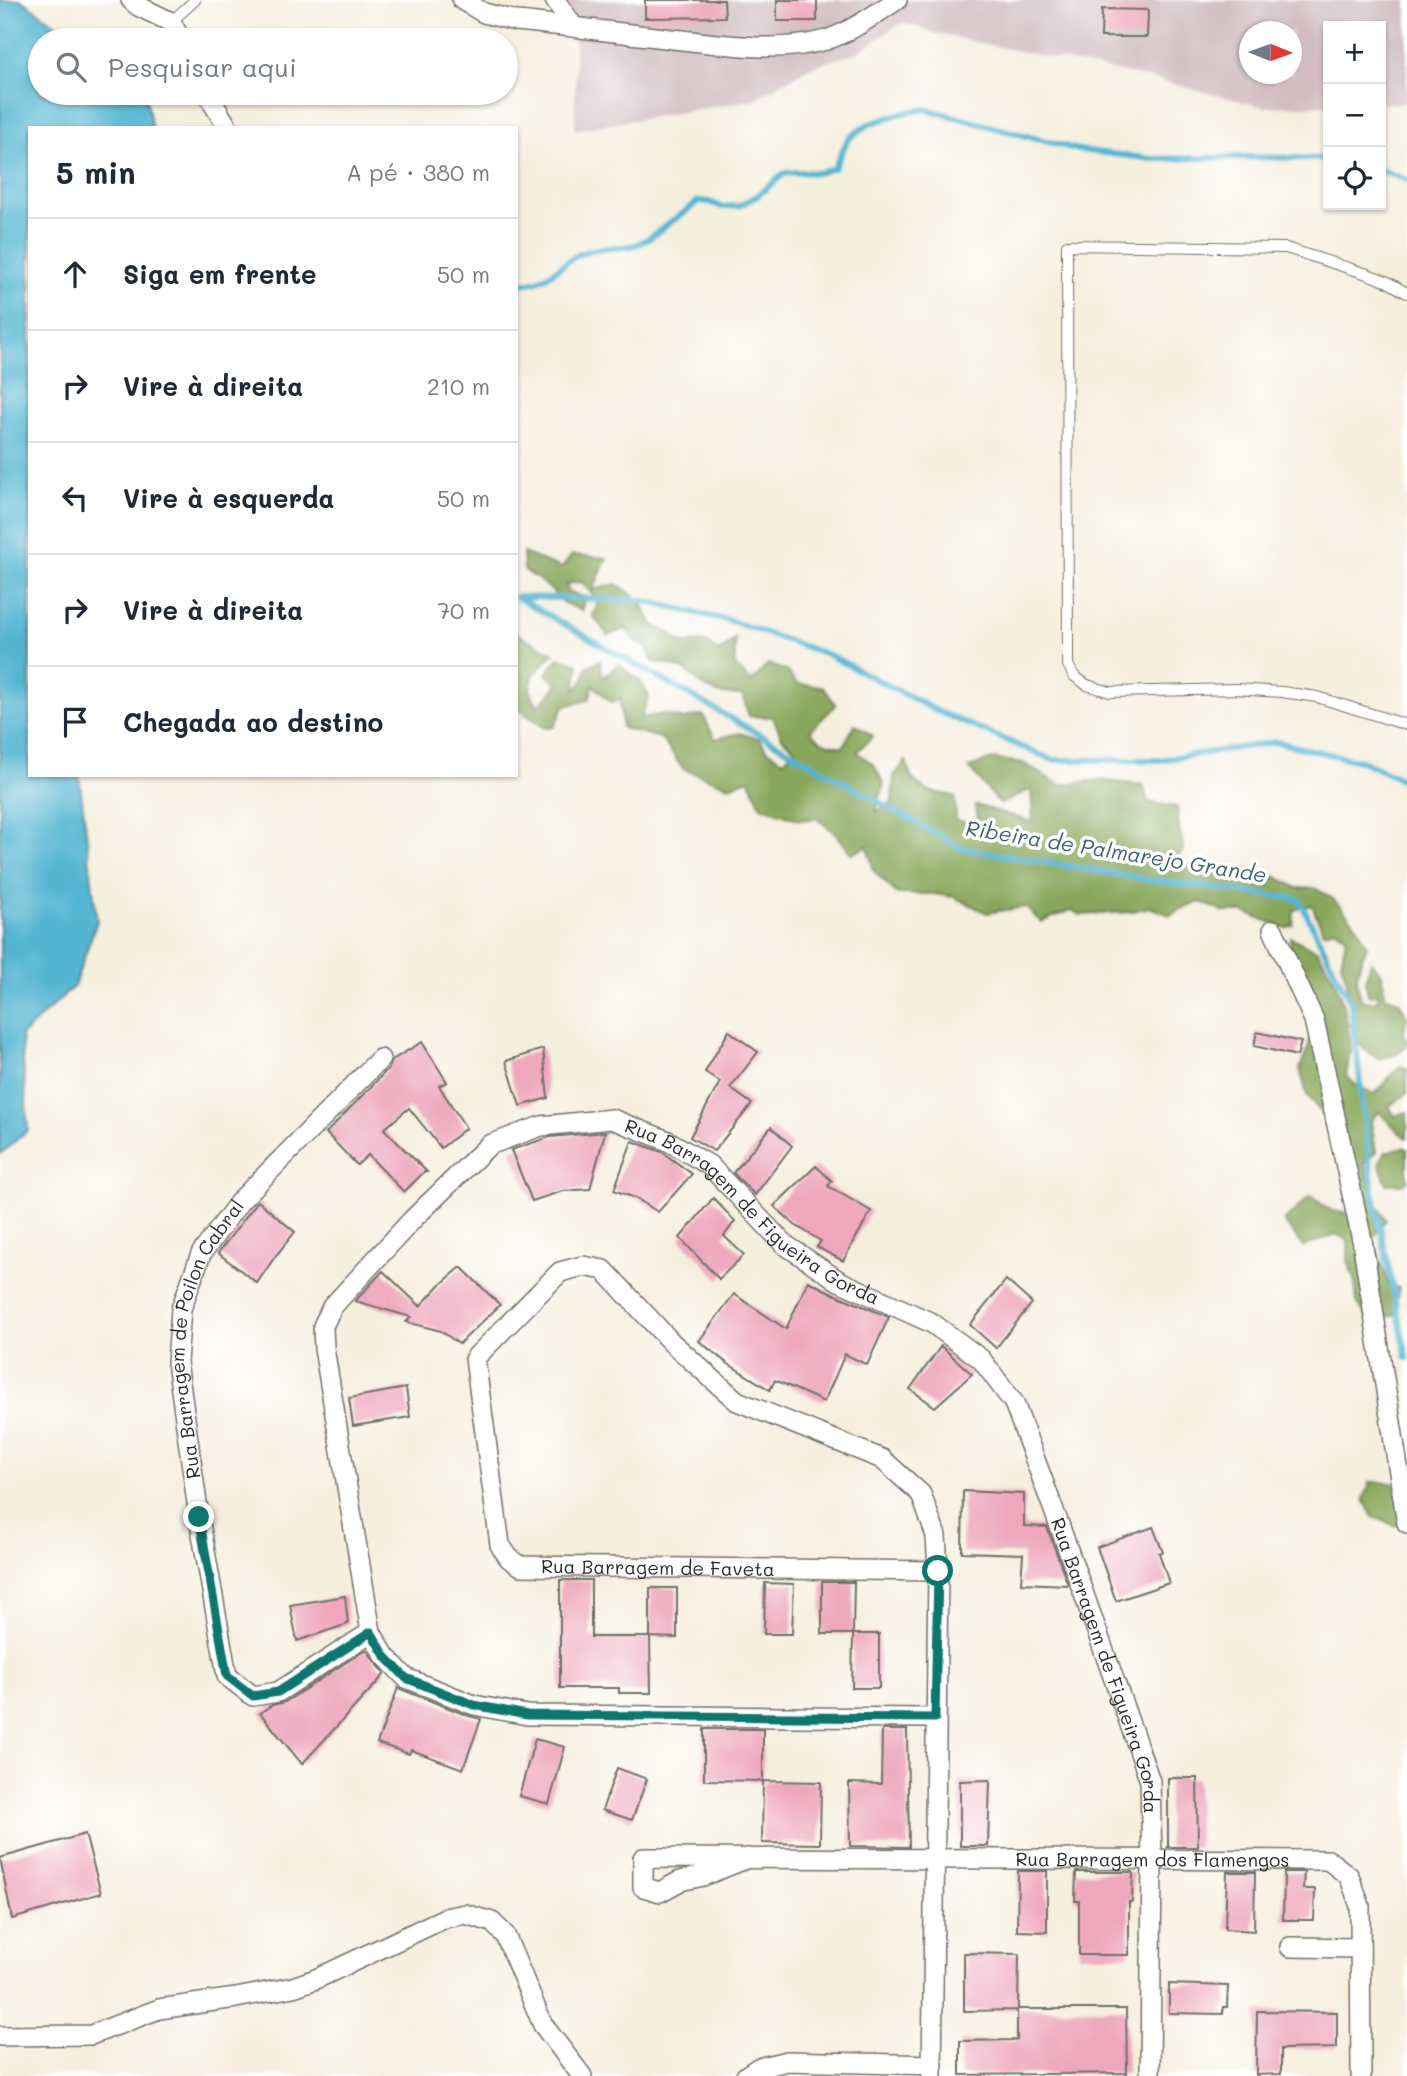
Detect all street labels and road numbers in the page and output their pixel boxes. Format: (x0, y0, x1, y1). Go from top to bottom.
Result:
street label: Rua Barragem de Figueira Gorda (622, 1112, 883, 1310)
street label: Rua Barragem de Poilon Cabral (164, 1194, 249, 1481)
street label: Rua Barragem de Figueira Gorda (1046, 1514, 1164, 1814)
street label: Rua Barragem de Faveta (541, 1553, 775, 1581)
street label: Rua Barragem dos Flamengos (1015, 1846, 1290, 1872)

